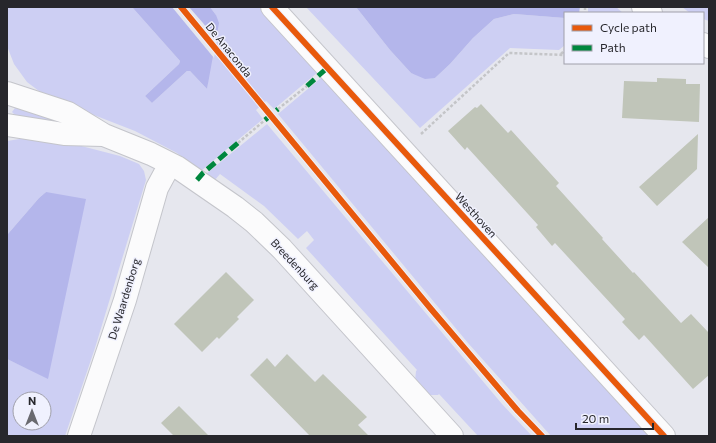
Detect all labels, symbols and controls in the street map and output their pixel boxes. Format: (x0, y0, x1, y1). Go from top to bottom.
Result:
legend (564, 12, 704, 64)
street label: De Anaconda (204, 20, 255, 79)
text: Cycle path (600, 20, 657, 34)
text: Path (600, 40, 626, 54)
street label: Westhoven (453, 190, 500, 240)
street label: Breedenburg (269, 236, 322, 292)
street label: De Waardenborg (105, 257, 142, 341)
north arrow (12, 391, 52, 431)
text: N (28, 394, 36, 407)
scale bar (576, 405, 653, 431)
text: 20 m (582, 411, 609, 425)

